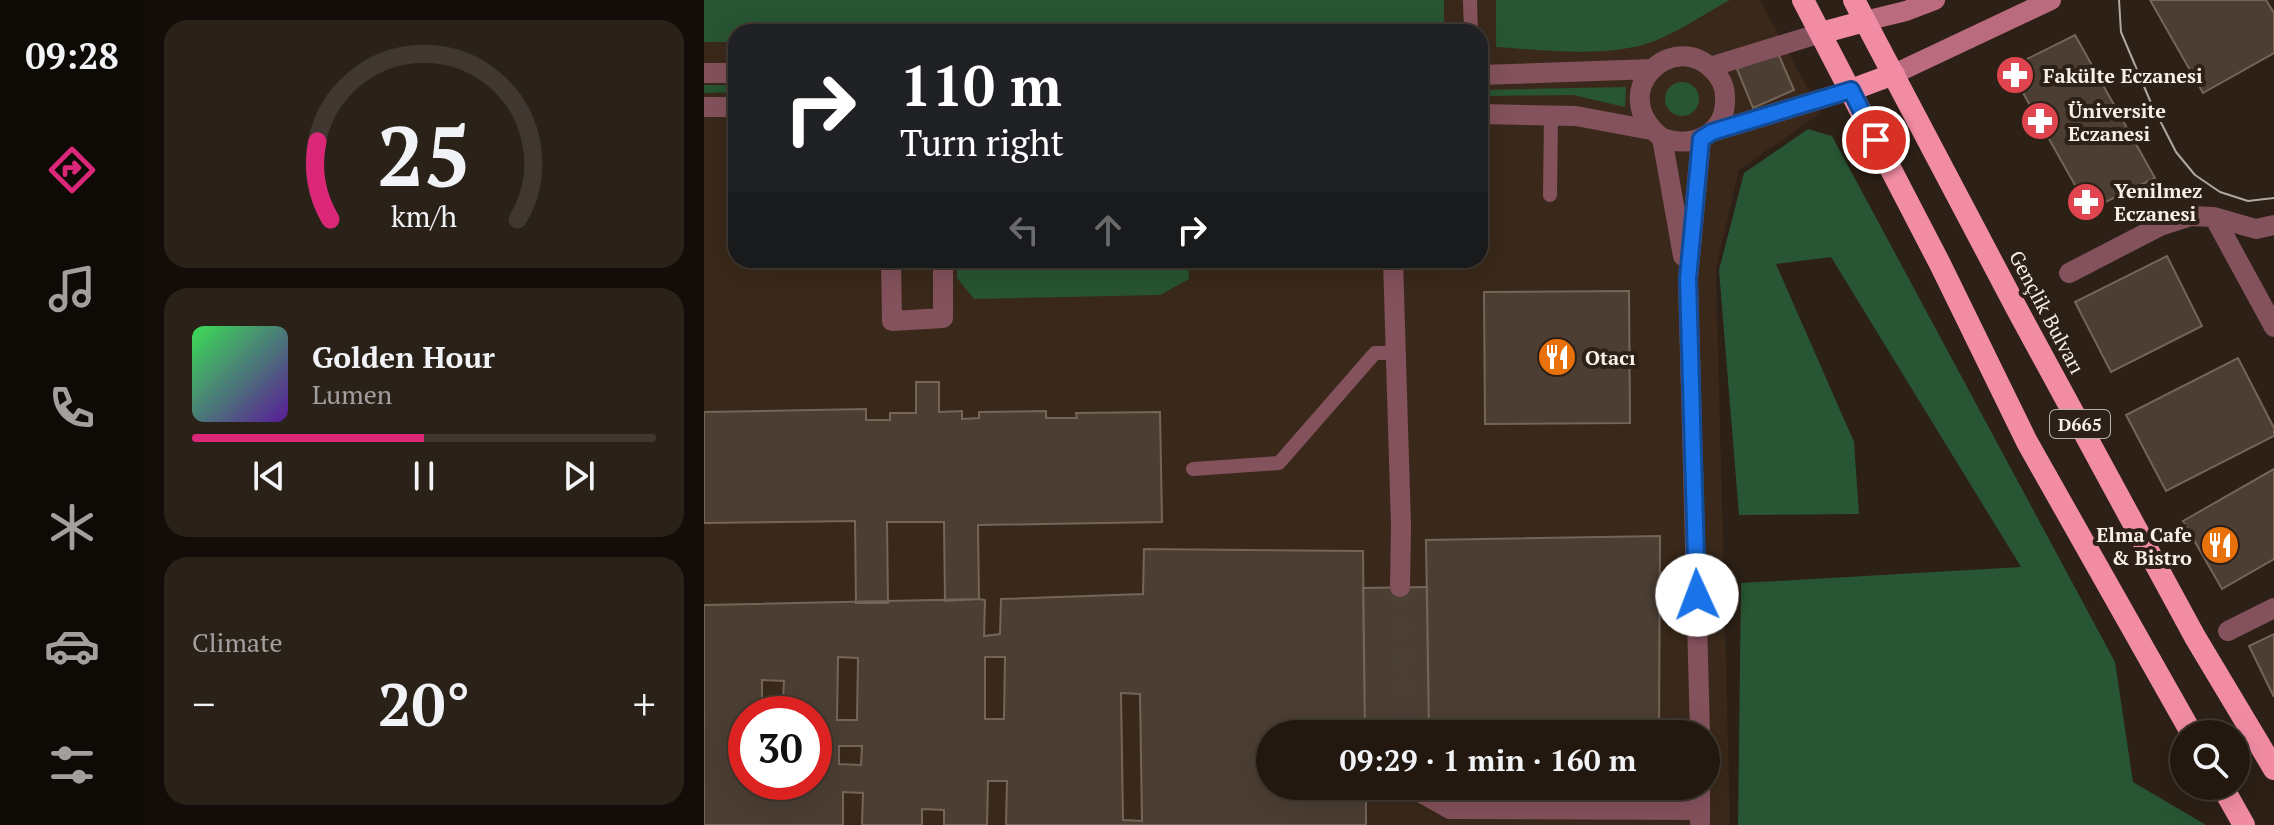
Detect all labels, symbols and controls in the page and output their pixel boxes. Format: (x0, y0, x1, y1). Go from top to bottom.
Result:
text: 09:28 (25, 32, 119, 79)
text: 110 m (900, 48, 1062, 122)
pharmacy icon: Fakülte Eczanesi (1994, 54, 2036, 96)
icon: right (768, 56, 872, 160)
place label: Fakülte Eczanesi (2043, 62, 2203, 89)
place label: Üniversite Eczanesi (2068, 97, 2166, 147)
text: 25 (377, 100, 471, 210)
pharmacy icon: Üniversite Eczanesi (2019, 100, 2061, 142)
pin (1842, 106, 1910, 174)
icon: arrive (1854, 118, 1898, 162)
text: Turn right (900, 119, 1064, 166)
icon: directions (44, 142, 100, 198)
place label: Yenilmez Eczanesi (2114, 177, 2202, 227)
pharmacy icon: Yenilmez Eczanesi (2065, 181, 2107, 223)
text: km/h (391, 197, 457, 235)
icon: left (1002, 208, 1046, 252)
icon: ahead (1086, 208, 1130, 252)
icon: right (1170, 208, 1214, 252)
street label: Gençlik Bulvarı (2003, 246, 2091, 378)
icon: music (44, 261, 100, 317)
restaurant icon: Otacı (1536, 336, 1578, 378)
text: Golden Hour (312, 337, 495, 377)
place label: Otacı (1585, 344, 1636, 371)
text: Lumen (312, 377, 392, 411)
icon: phone (44, 380, 100, 436)
road number: D665 (2050, 410, 2110, 438)
icon: previous (247, 454, 291, 498)
icon: pause (402, 454, 446, 498)
icon: next (557, 454, 601, 498)
icon: climate (44, 499, 100, 555)
place label: Elma Cafe & Bistro (2096, 521, 2192, 571)
restaurant icon: Elma Cafe & Bistro (2199, 524, 2241, 566)
position arrow (1655, 553, 1739, 637)
icon: car (44, 618, 100, 674)
text: Climate (192, 625, 283, 659)
text: 20° (378, 664, 470, 743)
text: − (192, 674, 215, 733)
text: + (633, 674, 656, 733)
speed limit sign: 30 (728, 696, 832, 800)
map controls (2170, 720, 2250, 800)
button: search (2170, 720, 2250, 800)
icon: filters (44, 737, 100, 793)
text: 09:29 · 1 min · 160 m (1340, 740, 1636, 780)

